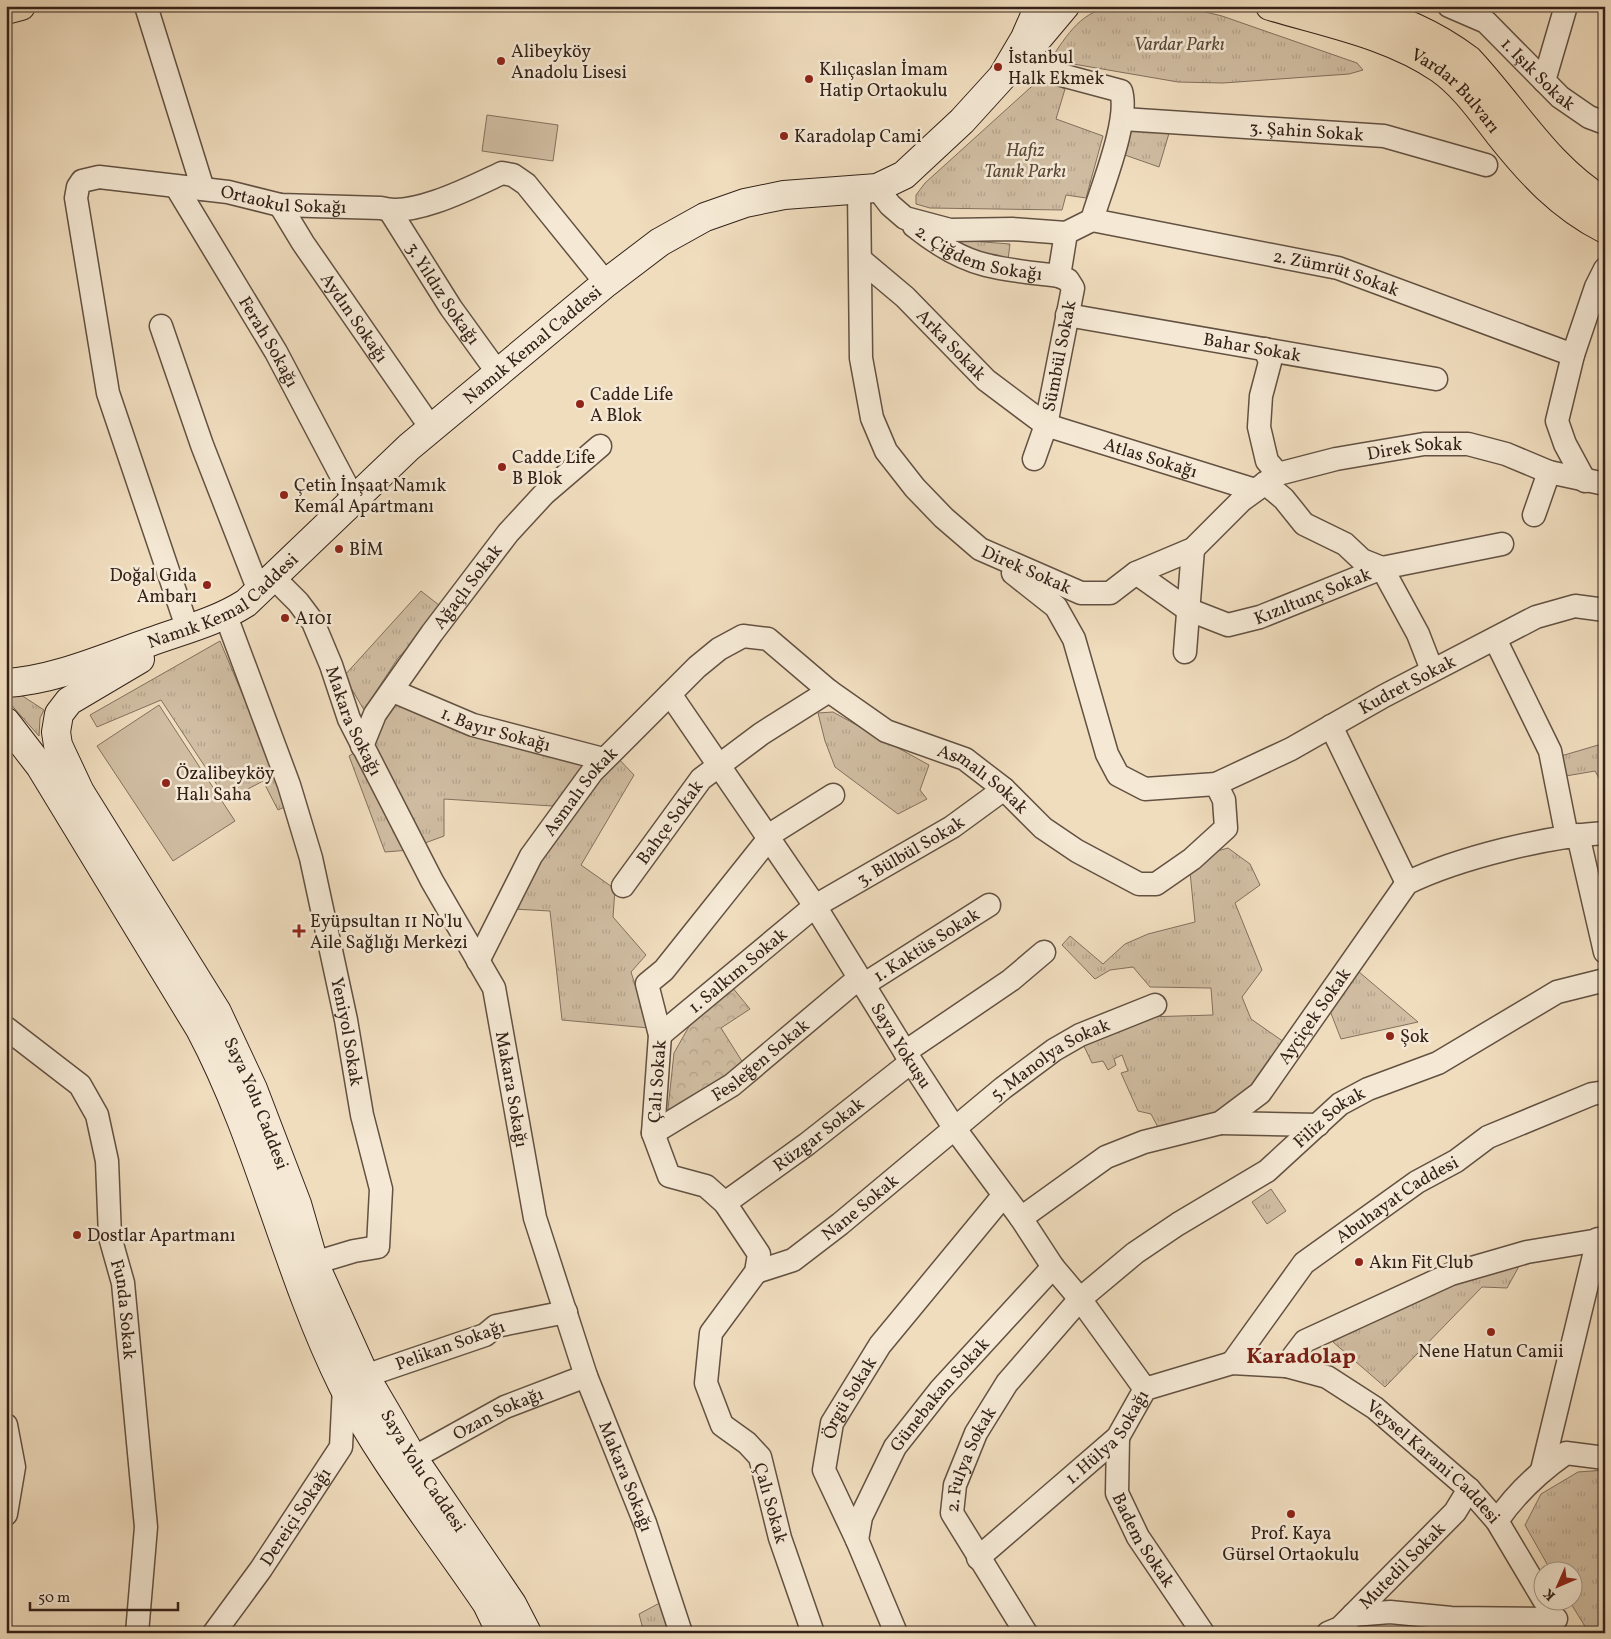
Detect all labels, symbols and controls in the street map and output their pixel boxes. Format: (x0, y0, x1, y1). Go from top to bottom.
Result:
park label: Vardar Parkı (1134, 33, 1224, 58)
street label: 1. Işık Sokak (1494, 33, 1580, 118)
place label: Alibeyköy Anadolu Lisesi (511, 40, 627, 86)
street label: Vardar Bulvarı (1406, 43, 1505, 139)
place label: İstanbul Halk Ekmek (1008, 46, 1104, 92)
marker: Alibeyköy Anadolu Lisesi (495, 55, 507, 67)
place label: Kılıçaslan İmam Hatip Ortaokulu (819, 58, 948, 104)
marker: İstanbul Halk Ekmek (992, 61, 1004, 73)
marker: Kılıçaslan İmam Hatip Ortaokulu (803, 73, 815, 85)
street label: 3. Şahin Sokak (1249, 116, 1365, 149)
place label: Karadolap Cami (794, 125, 922, 150)
marker: Karadolap Cami (778, 130, 790, 142)
park label: Hafız Tanık Parkı (984, 139, 1066, 185)
street label: Ortaokul Sokağı (219, 180, 347, 221)
street label: 2. Çiğdem Sokağı (909, 220, 1044, 288)
street label: 3. Yıldız Sokağı (399, 238, 485, 351)
street label: 2. Zümrüt Sokak (1271, 245, 1403, 304)
street label: Aydın Sokağı (313, 269, 393, 368)
street label: Namık Kemal Caddesi (458, 280, 608, 411)
street label: Ferah Sokağı (231, 292, 304, 392)
street label: Sümbül Sokak (1037, 298, 1084, 414)
street label: Arka Sokak (910, 305, 991, 387)
street label: Bahar Sokak (1201, 328, 1303, 369)
place label: Cadde Life A Blok (590, 383, 673, 429)
marker: Cadde Life A Blok (574, 398, 586, 410)
street label: Atlas Sokağı (1100, 433, 1200, 485)
street label: Direk Sokak (1365, 433, 1462, 468)
place label: Cadde Life B Blok (512, 446, 595, 492)
marker: Cadde Life B Blok (496, 461, 508, 473)
place label: Çetin İnşaat Namık Kemal Apartmanı (294, 474, 446, 520)
marker: Çetin İnşaat Namık Kemal Apartmanı (278, 489, 290, 501)
place label: BİM (349, 538, 384, 563)
street label: Ağaçlı Sokak (428, 540, 509, 635)
street label: Direk Sokak (977, 540, 1075, 601)
marker: BİM (333, 543, 345, 555)
street label: Namık Kemal Caddesi (144, 548, 305, 656)
street label: Kızıltunç Sokak (1251, 562, 1376, 632)
place label: Doğal Gıda Ambarı (109, 564, 197, 610)
marker: Doğal Gıda Ambarı (201, 579, 213, 591)
place label: A101 (295, 607, 332, 632)
marker: A101 (279, 612, 291, 624)
street label: Kudret Sokak (1355, 650, 1461, 722)
street label: Makara Sokağı (318, 663, 387, 781)
street label: 1. Bayır Sokağı (436, 702, 553, 759)
street label: Asmalı Sokak (934, 739, 1033, 820)
street label: Asmalı Sokak (538, 742, 624, 842)
place label: Özalibeyköy Halı Saha (176, 762, 275, 808)
street label: Bahçe Sokak (631, 776, 710, 870)
marker: Özalibeyköy Halı Saha (160, 777, 172, 789)
street label: 3. Bülbül Sokak (853, 811, 971, 893)
street label: 1. Kaktüs Sokak (869, 903, 985, 989)
place label: Eyüpsultan 11 No'lu Aile Sağlığı Merkezi (310, 910, 468, 956)
street label: 1. Salkım Sokak (684, 923, 794, 1020)
marker: Eyüpsultan 11 No'lu Aile Sağlığı Merkezi (292, 924, 306, 938)
street label: Ayçiçek Sokak (1273, 963, 1358, 1070)
street label: Yeniyol Sokak (323, 975, 368, 1088)
street label: Saya Yokuşu (864, 999, 937, 1094)
street label: 5. Manolya Sokak (986, 1013, 1114, 1107)
street label: Fesleğen Sokak (707, 1014, 816, 1108)
place label: Şok (1400, 1025, 1429, 1050)
street label: Makara Sokağı (488, 1030, 533, 1149)
marker: Şok (1384, 1030, 1396, 1042)
street label: Saya Yolu Caddesi (217, 1034, 294, 1174)
street label: Çalı Sokak (643, 1039, 674, 1124)
street label: Filiz Sokak (1289, 1082, 1370, 1155)
street label: Rüzgar Sokak (769, 1092, 870, 1178)
street label: Abuhayat Caddesi (1331, 1151, 1463, 1250)
street label: Nane Sokak (817, 1169, 905, 1248)
place label: Dostlar Apartmanı (87, 1224, 235, 1249)
marker: Dostlar Apartmanı (71, 1229, 83, 1241)
place label: Akın Fit Club (1369, 1251, 1473, 1276)
marker: Akın Fit Club (1353, 1256, 1365, 1268)
street label: Funda Sokak (103, 1257, 141, 1361)
street label: Pelikan Sokağı (392, 1315, 509, 1378)
marker: Nene Hatun Camii (1485, 1326, 1497, 1338)
street label: Günebakan Sokak (885, 1333, 996, 1458)
place label: Nene Hatun Camii (1418, 1340, 1564, 1365)
district label: Karadolap (1246, 1342, 1356, 1373)
street label: Örgü Sokak (819, 1352, 884, 1441)
street label: Ozan Sokağı (449, 1382, 547, 1448)
street label: 1. Hülya Sokağı (1060, 1386, 1156, 1491)
street label: Veysel Karani Caddesi (1361, 1395, 1505, 1530)
street label: 2. Fulya Sokak (941, 1402, 1003, 1514)
street label: Saya Yolu Caddesi (373, 1405, 471, 1538)
street label: Makara Sokağı (591, 1418, 658, 1535)
street label: Çalı Sokak (746, 1460, 793, 1547)
street label: Dereiçi Sokağı (255, 1463, 338, 1572)
street label: Badem Sokak (1105, 1489, 1180, 1593)
marker: Prof. Kaya Gürsel Ortaokulu (1285, 1508, 1297, 1520)
street label: Mutedil Sokak (1354, 1517, 1452, 1616)
place label: Prof. Kaya Gürsel Ortaokulu (1223, 1522, 1359, 1568)
north arrow (1534, 1562, 1584, 1612)
scale bar (30, 1579, 178, 1611)
text: K (1540, 1584, 1560, 1604)
text: 50 m (38, 1588, 70, 1609)

